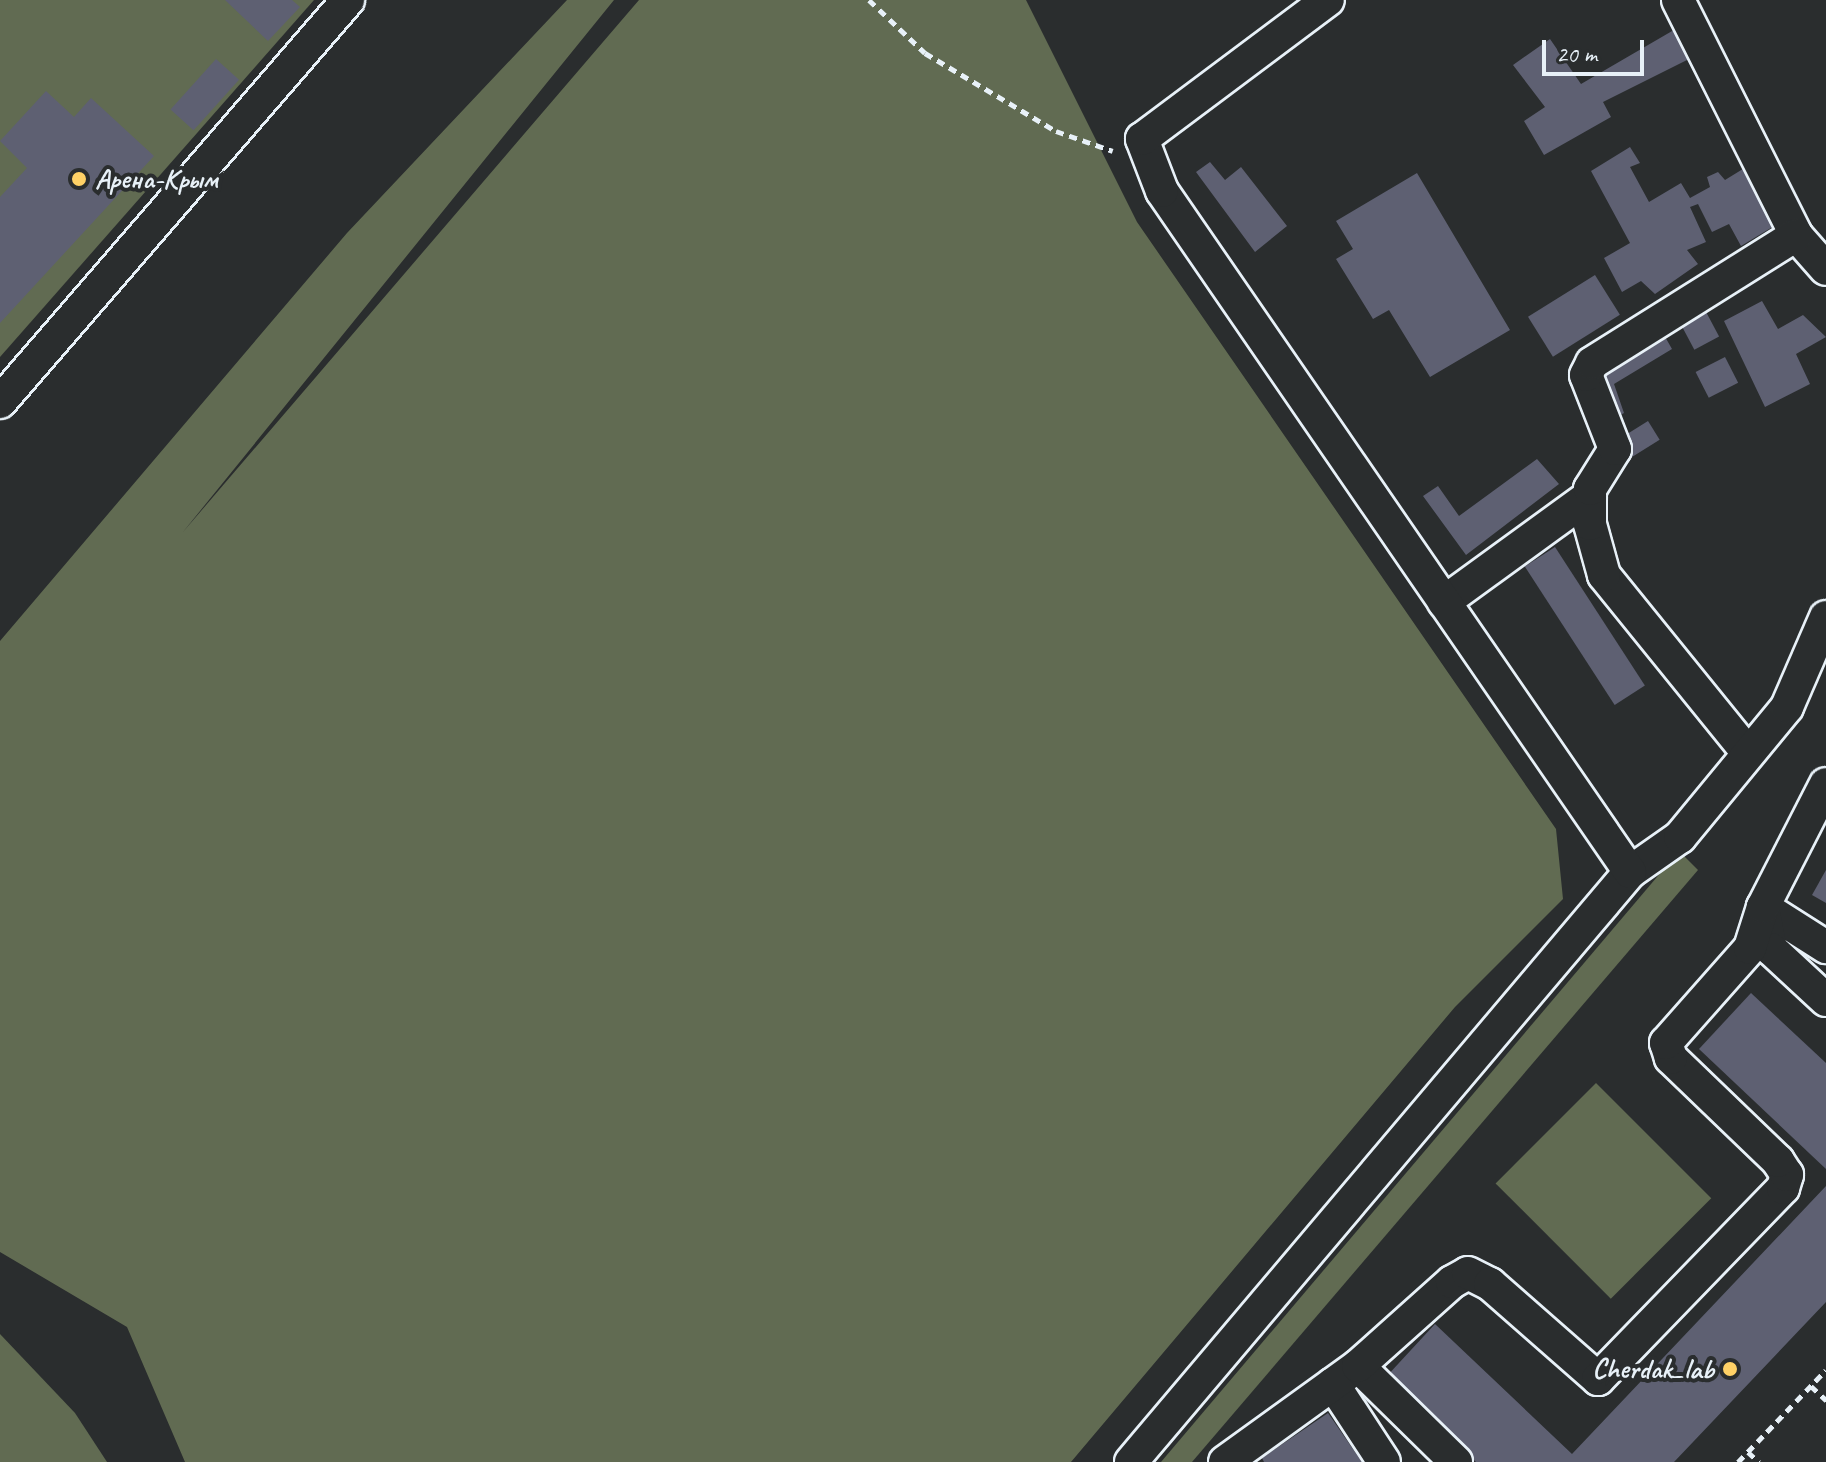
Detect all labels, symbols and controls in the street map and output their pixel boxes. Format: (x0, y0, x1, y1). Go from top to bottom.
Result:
scale bar (1546, 24, 1648, 74)
text: 20 m (1556, 39, 1597, 69)
place label: Арена-Крым (95, 162, 218, 196)
marker: Арена-Крым (70, 170, 88, 188)
place label: Cherdak_lab (1592, 1352, 1714, 1386)
marker: Cherdak_lab (1721, 1360, 1739, 1378)

